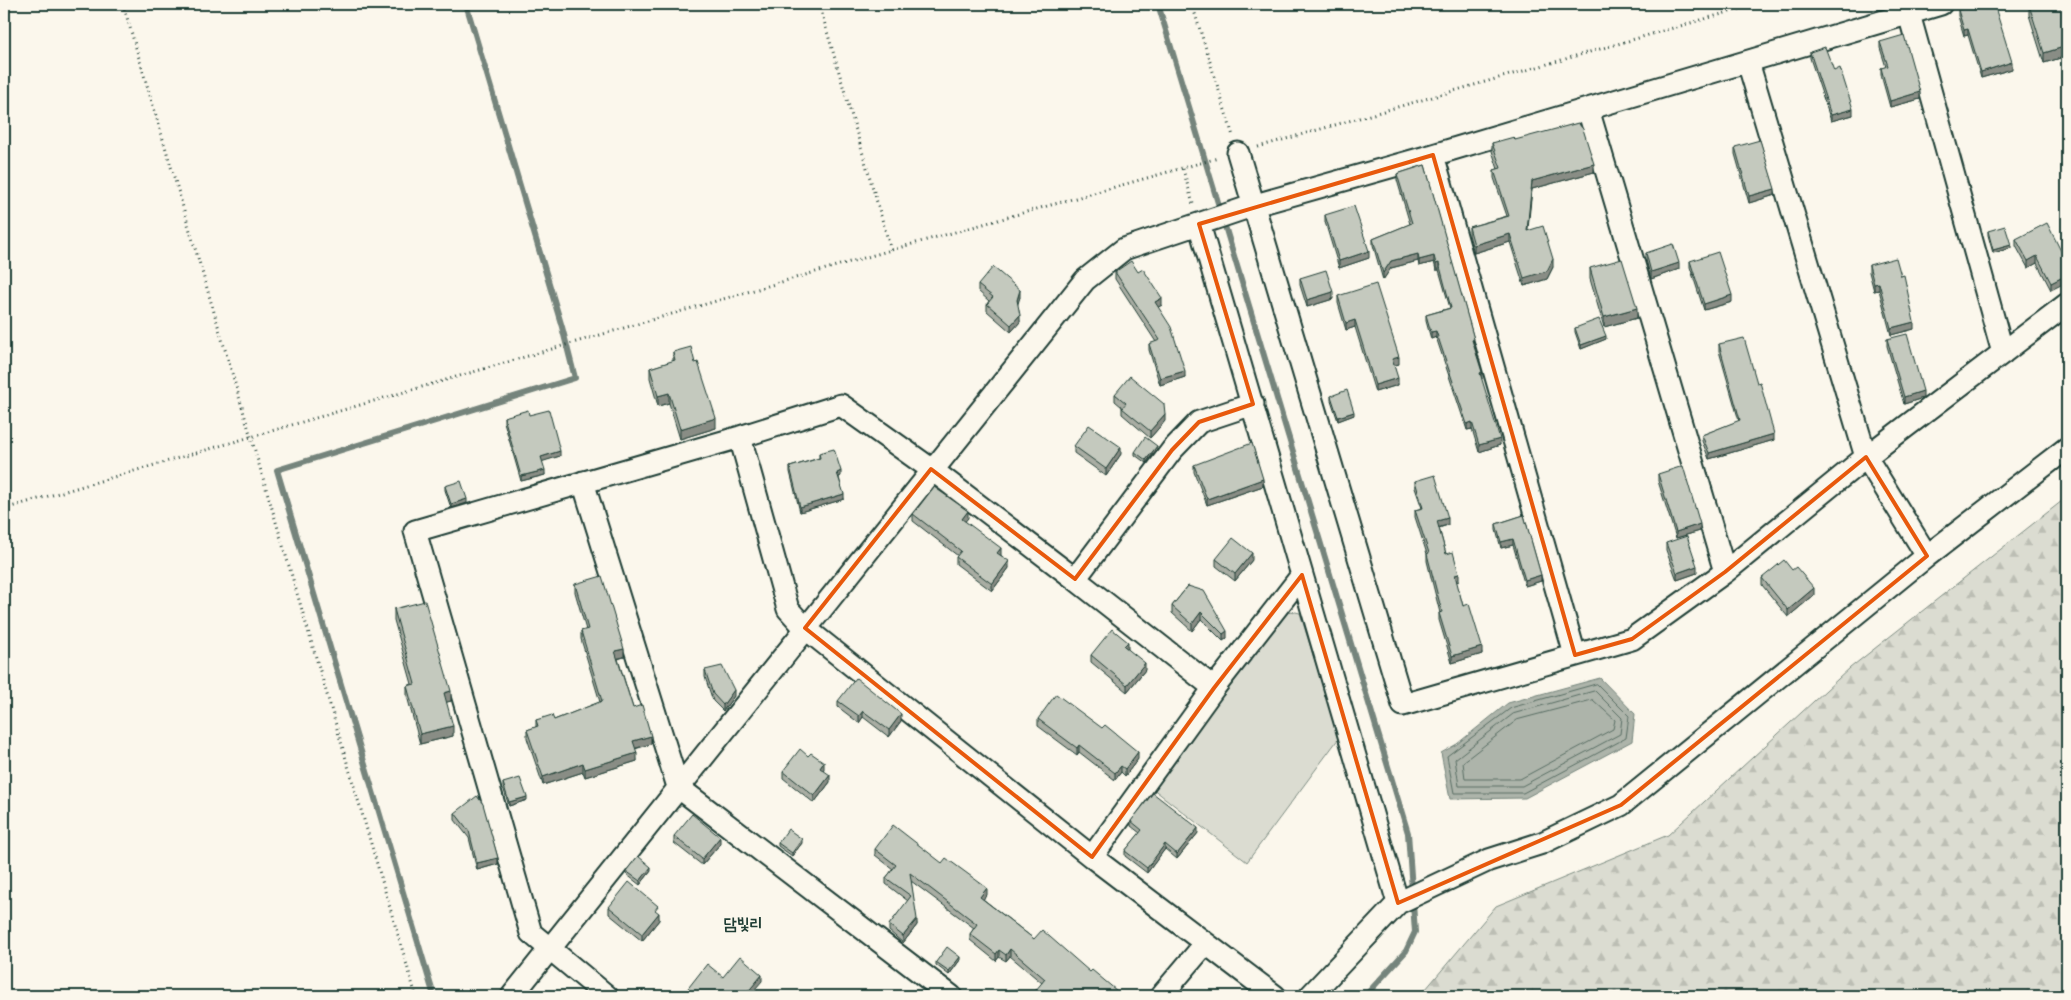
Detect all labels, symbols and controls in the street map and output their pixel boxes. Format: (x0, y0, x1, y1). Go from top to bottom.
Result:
district label: 담빛리 (724, 915, 762, 934)

